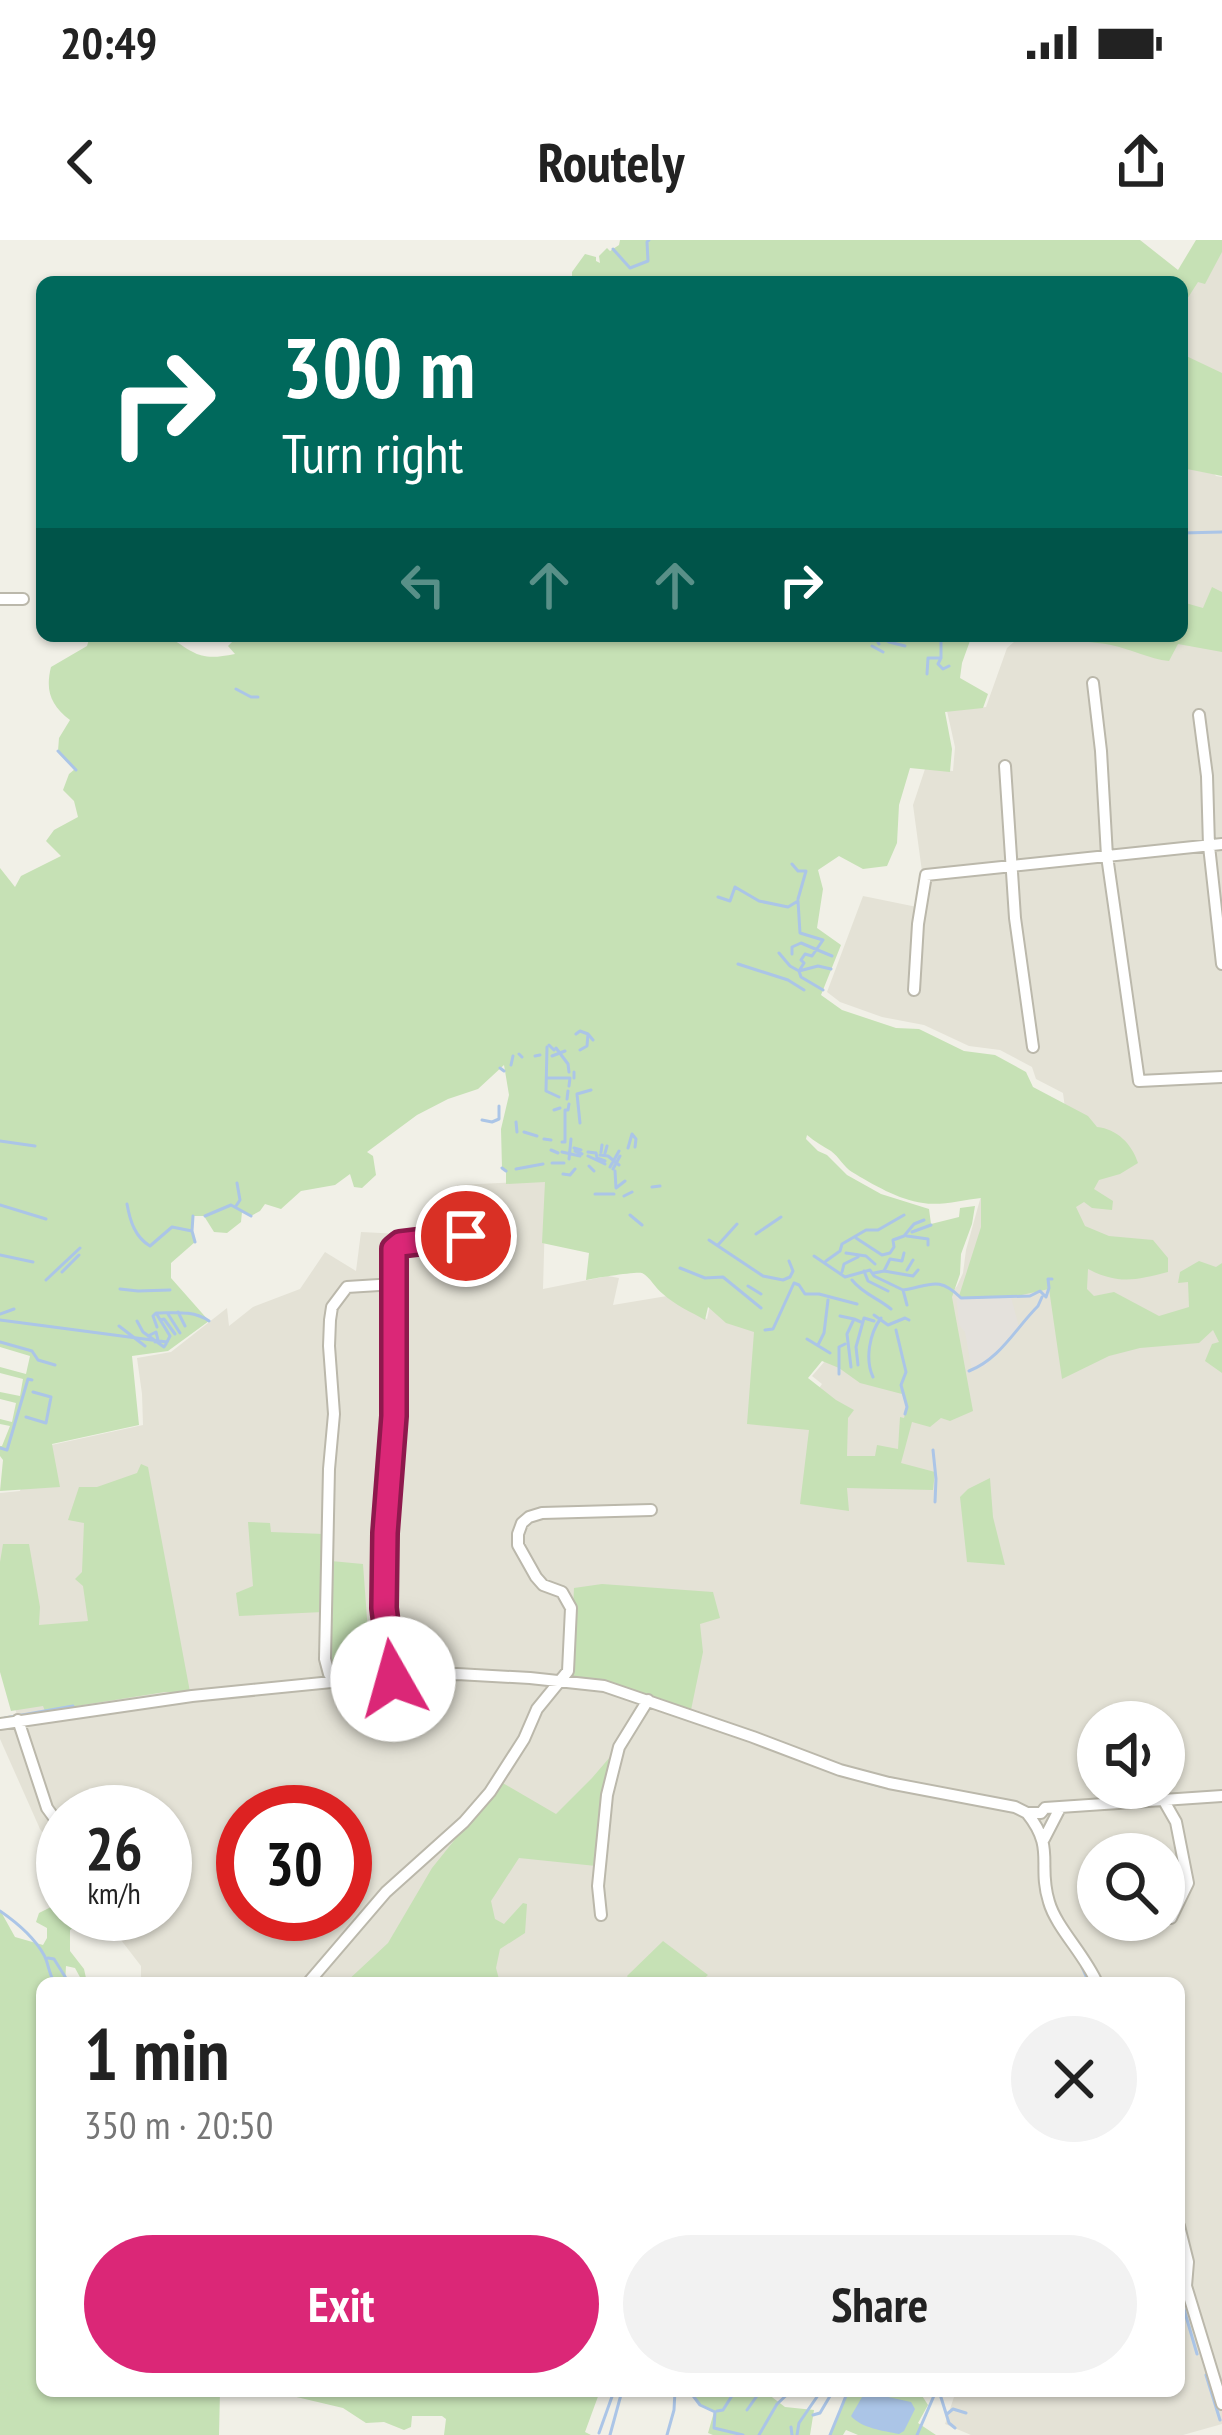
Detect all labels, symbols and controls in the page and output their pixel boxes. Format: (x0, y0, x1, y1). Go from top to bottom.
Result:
text: 20:49 (60, 13, 157, 71)
text: Routely (538, 127, 684, 197)
icon: back (48, 129, 114, 195)
icon: share (1108, 129, 1174, 195)
text: 300 m (282, 312, 475, 421)
icon: right (84, 324, 240, 480)
text: Turn right (282, 418, 463, 488)
icon: left (390, 552, 456, 618)
icon: ahead (516, 552, 582, 618)
icon: ahead (642, 552, 708, 618)
icon: right (768, 552, 834, 618)
pin (415, 1185, 517, 1287)
icon: arrive (433, 1203, 499, 1269)
position arrow (330, 1616, 456, 1742)
map controls (1077, 1701, 1185, 1941)
button: sound (1077, 1701, 1185, 1809)
speed limit sign: 30 (216, 1785, 372, 1941)
text: 26 (85, 1809, 143, 1887)
button: search (1077, 1833, 1185, 1941)
text: km/h (87, 1873, 141, 1912)
text: 1 min (84, 2007, 229, 2100)
button: close (1011, 2016, 1137, 2142)
text: 350 m · 20:50 (84, 2099, 273, 2150)
button: Exit (84, 2235, 599, 2373)
button: Share (623, 2235, 1137, 2373)

